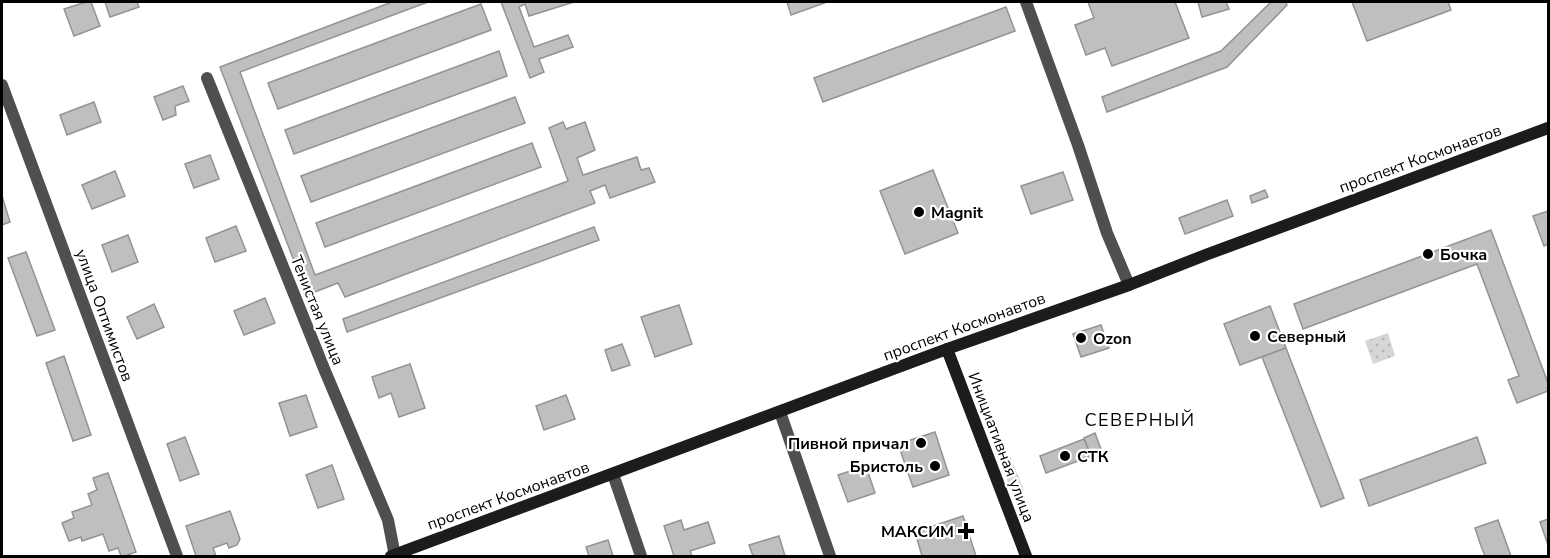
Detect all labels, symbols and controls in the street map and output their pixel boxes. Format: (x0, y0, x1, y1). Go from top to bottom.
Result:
street label: проспект Космонавтов (1336, 119, 1505, 199)
place label: Magnit (931, 202, 984, 224)
marker: Magnit (912, 205, 926, 219)
place label: Бочка (1440, 244, 1487, 266)
street label: улица Оптимистов (70, 246, 138, 385)
marker: Бочка (1421, 247, 1435, 261)
street label: Тенистая улица (285, 252, 349, 368)
street label: проспект Космонавтов (880, 287, 1049, 367)
place label: Северный (1267, 326, 1346, 348)
place label: Ozon (1093, 328, 1132, 350)
marker: Северный (1248, 329, 1262, 343)
marker: Ozon (1074, 331, 1088, 345)
street label: Инициативная улица (962, 369, 1040, 525)
district label: СЕВЕРНЫЙ (1084, 408, 1196, 432)
place label: Пивной причал (788, 433, 909, 455)
marker: Пивной причал (914, 436, 928, 450)
place label: СТК (1077, 446, 1109, 468)
marker: СТК (1058, 449, 1072, 463)
street label: проспект Космонавтов (424, 456, 593, 536)
place label: Бристоль (850, 456, 923, 478)
marker: Бристоль (928, 459, 942, 473)
place label: МАКСИМ (881, 521, 954, 543)
marker: МАКСИМ (959, 524, 973, 538)

